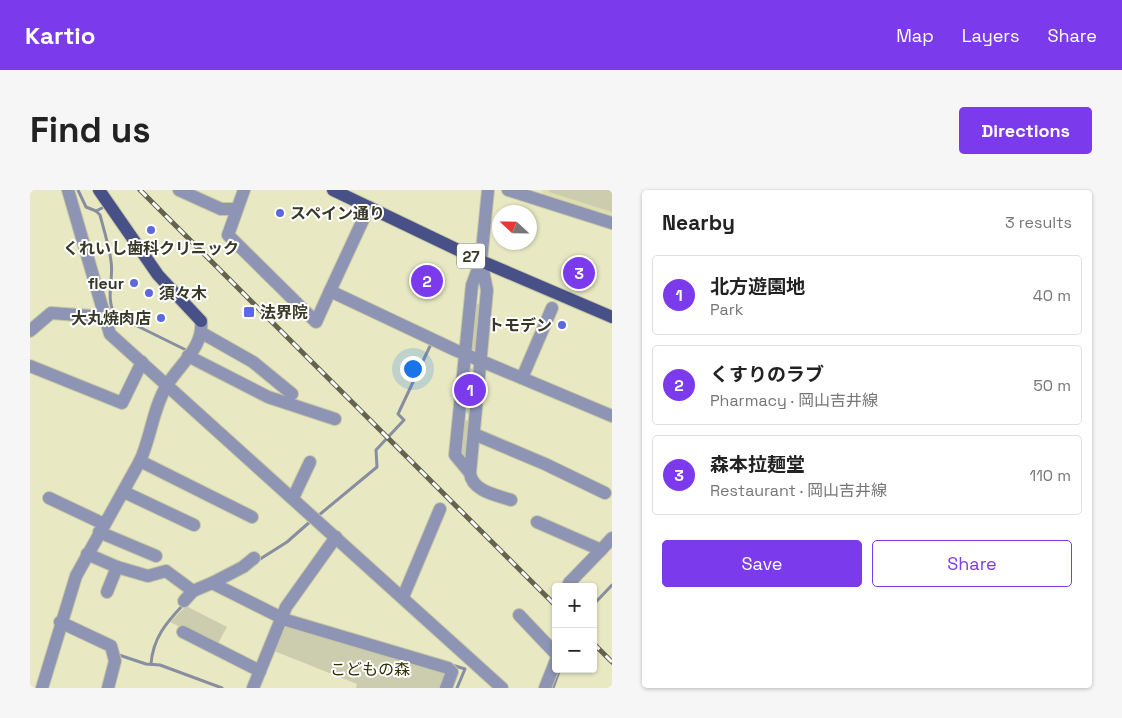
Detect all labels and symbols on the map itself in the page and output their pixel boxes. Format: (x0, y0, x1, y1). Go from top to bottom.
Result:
place label: スペイン通り (290, 203, 385, 224)
north arrow (492, 205, 537, 250)
marker: スペイン通り (274, 207, 286, 219)
marker: くれいし歯科クリニック (145, 224, 157, 236)
place label: くれいし歯科クリニック (63, 238, 239, 259)
road number: 27 (457, 244, 485, 268)
pin: 3 (563, 254, 595, 292)
pin: 2 (411, 262, 443, 300)
place label: fleur (88, 273, 124, 294)
marker: fleur (128, 277, 140, 289)
place label: 須々木 (159, 283, 207, 304)
marker: 須々木 (143, 287, 155, 299)
place label: 法界院 (260, 302, 308, 323)
marker: 法界院 (242, 305, 256, 319)
place label: 大丸焼肉店 (71, 308, 151, 329)
marker: 大丸焼肉店 (155, 312, 167, 324)
place label: トモデン (488, 315, 552, 336)
marker: トモデン (556, 319, 568, 331)
your location (400, 356, 426, 382)
pin: 1 (454, 371, 486, 409)
park label: こどもの森 (330, 659, 410, 680)

